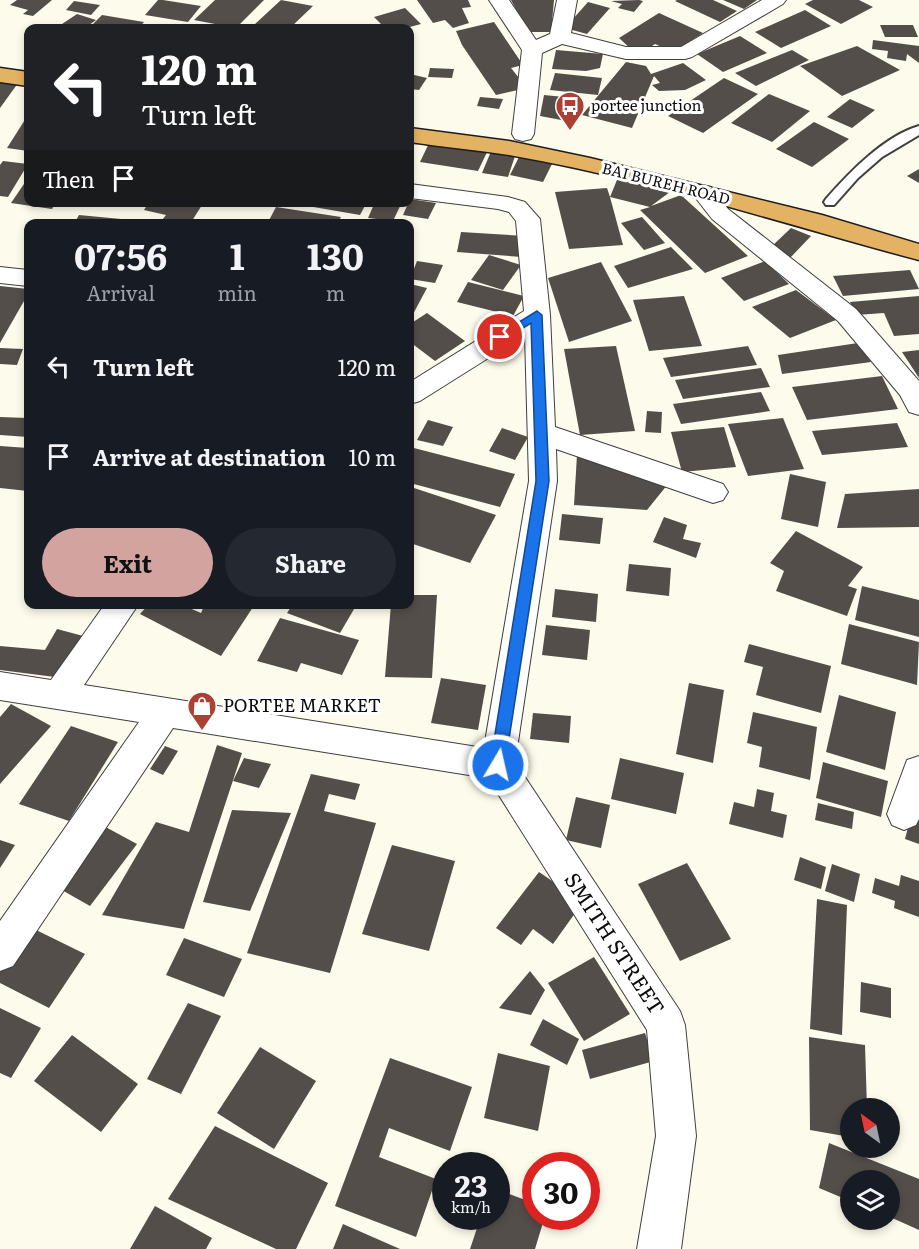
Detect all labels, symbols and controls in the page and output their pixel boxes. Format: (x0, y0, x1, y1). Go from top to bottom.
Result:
text: 120 m (141, 36, 257, 98)
icon: left (42, 48, 120, 126)
bus stop icon: portee junction (554, 90, 586, 132)
text: Turn left (141, 93, 256, 133)
place label: portee junction (591, 93, 702, 116)
street label: BAI BUREH ROAD (600, 156, 733, 210)
text: Then (42, 162, 95, 195)
icon: arrive (107, 162, 140, 195)
text: 07:56 (74, 228, 167, 281)
text: 1 (230, 228, 245, 281)
text: 130 (307, 228, 364, 281)
text: Arrival (87, 277, 155, 307)
text: min (217, 277, 257, 307)
text: m (326, 277, 345, 307)
pin (474, 311, 525, 362)
icon: arrive (483, 320, 516, 353)
icon: left (42, 350, 75, 383)
text: Turn left (93, 350, 194, 383)
text: 120 m (337, 350, 396, 383)
icon: arrive (42, 440, 75, 473)
text: Arrive at destination (93, 440, 326, 473)
text: 10 m (349, 440, 396, 473)
button: Exit (42, 528, 213, 597)
button: Share (225, 528, 396, 597)
shop icon: PORTEE MARKET (186, 690, 218, 732)
place label: PORTEE MARKET (223, 691, 381, 718)
position arrow (466, 733, 530, 797)
street label: SMITH STREET (558, 866, 674, 1020)
north arrow (840, 1098, 900, 1158)
map controls (840, 1098, 900, 1230)
speed limit sign: 30 (522, 1152, 600, 1230)
text: 23 (455, 1162, 487, 1206)
button: layers (840, 1170, 900, 1230)
text: km/h (451, 1195, 491, 1218)

